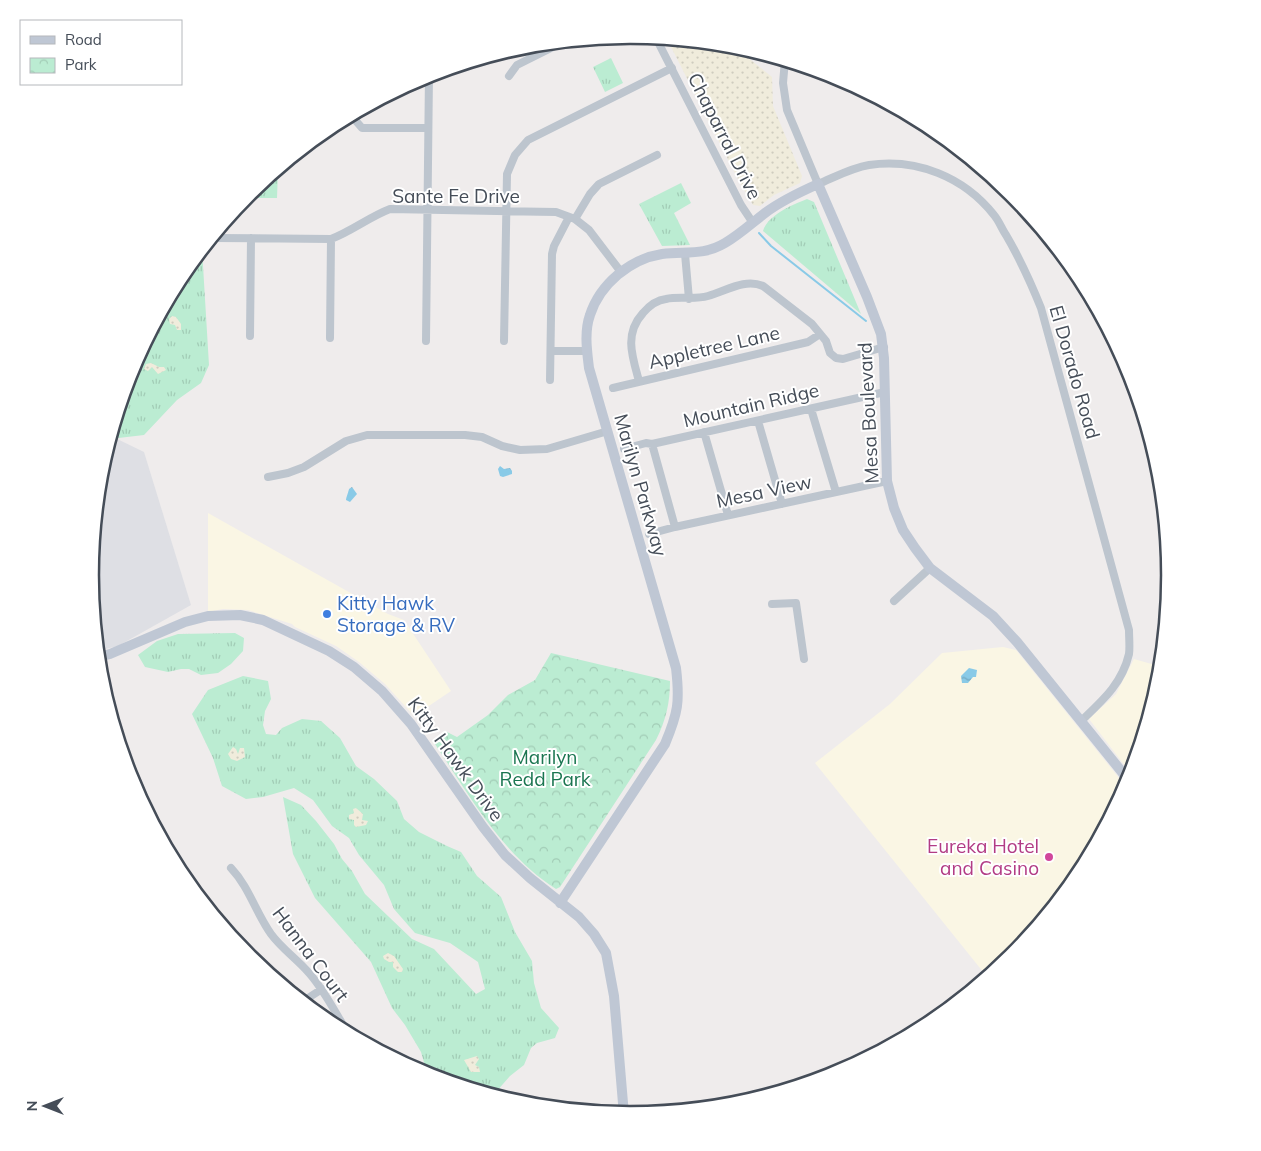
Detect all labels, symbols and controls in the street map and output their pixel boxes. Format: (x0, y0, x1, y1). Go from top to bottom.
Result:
legend (20, 20, 182, 85)
text: Road (65, 30, 102, 49)
text: Park (65, 55, 97, 74)
street label: Chaparral Drive (683, 69, 767, 203)
street label: Sante Fe Drive (392, 184, 520, 208)
street label: El Dorado Road (1044, 303, 1106, 441)
street label: Appletree Lane (646, 320, 782, 374)
street label: Mesa Boulevard (852, 342, 884, 484)
street label: Mountain Ridge (681, 378, 821, 432)
street label: Marilyn Parkway (609, 411, 673, 559)
street label: Mesa View (714, 469, 814, 513)
place label: Kitty Hawk Storage & RV (337, 591, 456, 637)
marker: Kitty Hawk Storage & RV (321, 608, 333, 620)
street label: Kitty Hawk Drive (403, 692, 509, 826)
park label: Marilyn Redd Park (499, 745, 591, 791)
place label: Eureka Hotel and Casino (927, 834, 1039, 880)
marker: Eureka Hotel and Casino (1043, 851, 1055, 863)
street label: Hanna Court (267, 902, 355, 1007)
north arrow (20, 1081, 70, 1131)
text: N (23, 1101, 41, 1111)

